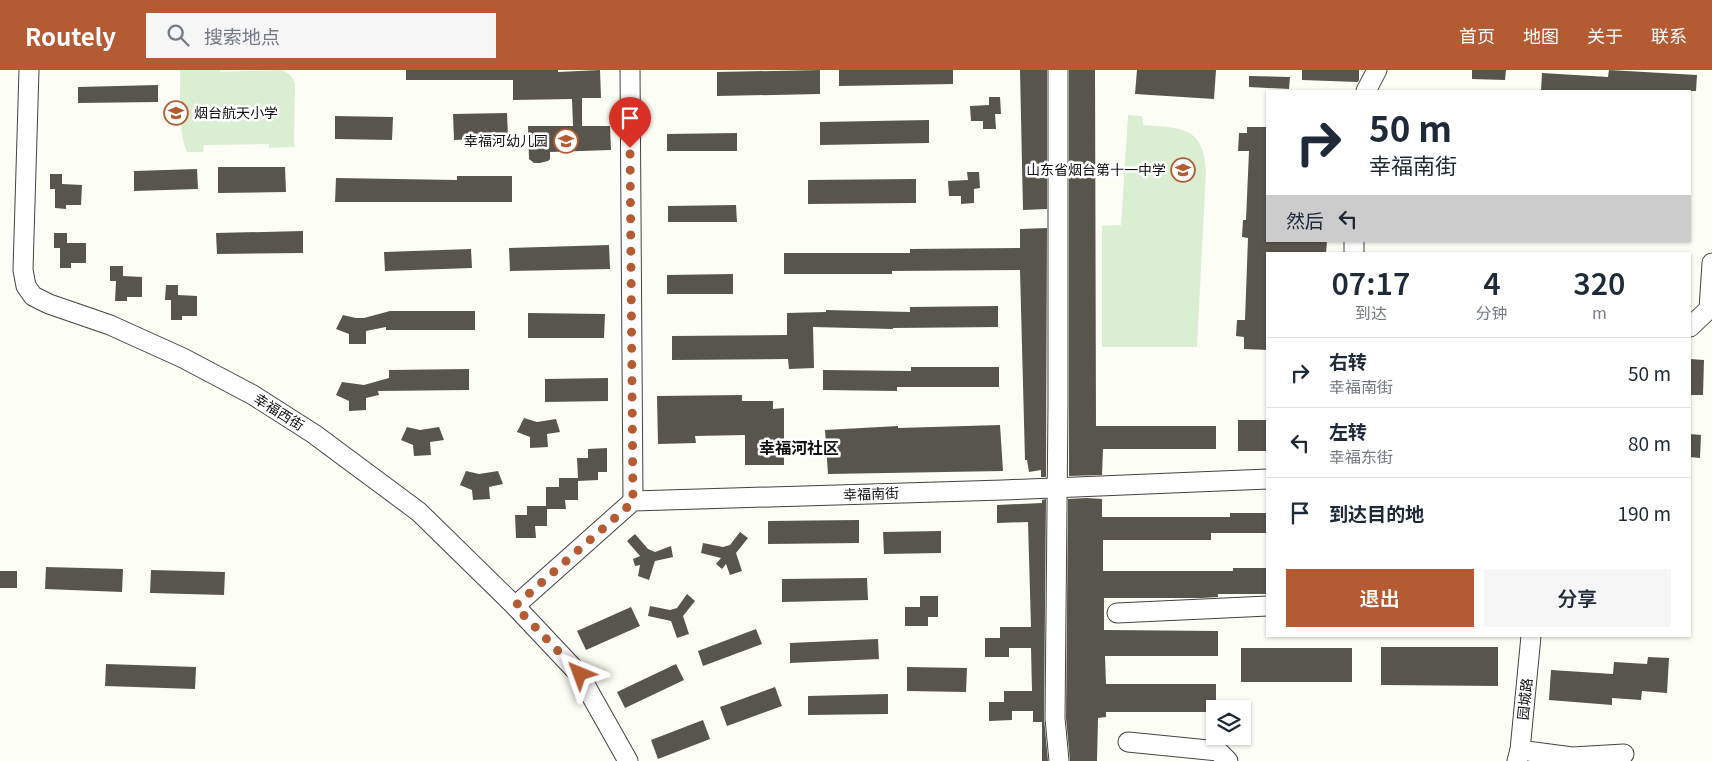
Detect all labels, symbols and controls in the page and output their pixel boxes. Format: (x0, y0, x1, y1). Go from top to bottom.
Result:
search box (146, 13, 496, 58)
text: Routely (25, 18, 116, 53)
icon: search (164, 21, 192, 49)
text: 搜索地点 (204, 22, 280, 49)
text: 首页 (1459, 22, 1495, 48)
text: 地图 (1523, 22, 1559, 48)
text: 关于 (1587, 22, 1623, 48)
text: 联系 (1651, 22, 1687, 48)
pin (609, 97, 651, 148)
school or university icon: 烟台航天小学 (163, 100, 189, 126)
text: 50 m (1369, 101, 1452, 152)
place label: 烟台航天小学 (194, 102, 278, 122)
icon: arrive (616, 104, 644, 132)
icon: right (1286, 110, 1351, 175)
school or university icon: 幸福河幼儿园 (553, 128, 579, 154)
place label: 幸福河幼儿园 (464, 130, 548, 150)
text: 幸福南街 (1369, 148, 1457, 180)
school or university icon: 山东省烟台第十一中学 (1170, 157, 1196, 183)
place label: 山东省烟台第十一中学 (1026, 159, 1166, 179)
icon: left (1334, 205, 1362, 233)
text: 然后 (1286, 206, 1324, 233)
text: 07:17 (1331, 260, 1410, 304)
text: 4 (1483, 260, 1501, 304)
text: 320 (1573, 260, 1626, 304)
text: 到达 (1355, 300, 1387, 324)
text: 分钟 (1476, 300, 1508, 324)
text: m (1592, 300, 1607, 324)
text: 右转 (1329, 347, 1367, 374)
icon: right (1286, 359, 1314, 387)
text: 50 m (1628, 359, 1671, 386)
text: 幸福南街 (1329, 374, 1393, 398)
street label: 幸福西街 (250, 388, 309, 434)
text: 左转 (1329, 417, 1367, 444)
icon: left (1286, 429, 1314, 457)
text: 80 m (1628, 429, 1671, 456)
district label: 幸福河社区 (759, 435, 839, 459)
text: 幸福东街 (1329, 444, 1393, 468)
street label: 幸福南街 (843, 482, 899, 504)
icon: arrive (1286, 499, 1314, 527)
text: 到达目的地 (1329, 499, 1424, 526)
text: 190 m (1618, 499, 1671, 526)
button: 退出 (1286, 569, 1474, 627)
button: 分享 (1484, 569, 1671, 627)
position arrow (553, 647, 605, 699)
street label: 园城路 (1512, 677, 1536, 721)
map controls (1206, 700, 1251, 745)
button: layers (1206, 700, 1251, 745)

